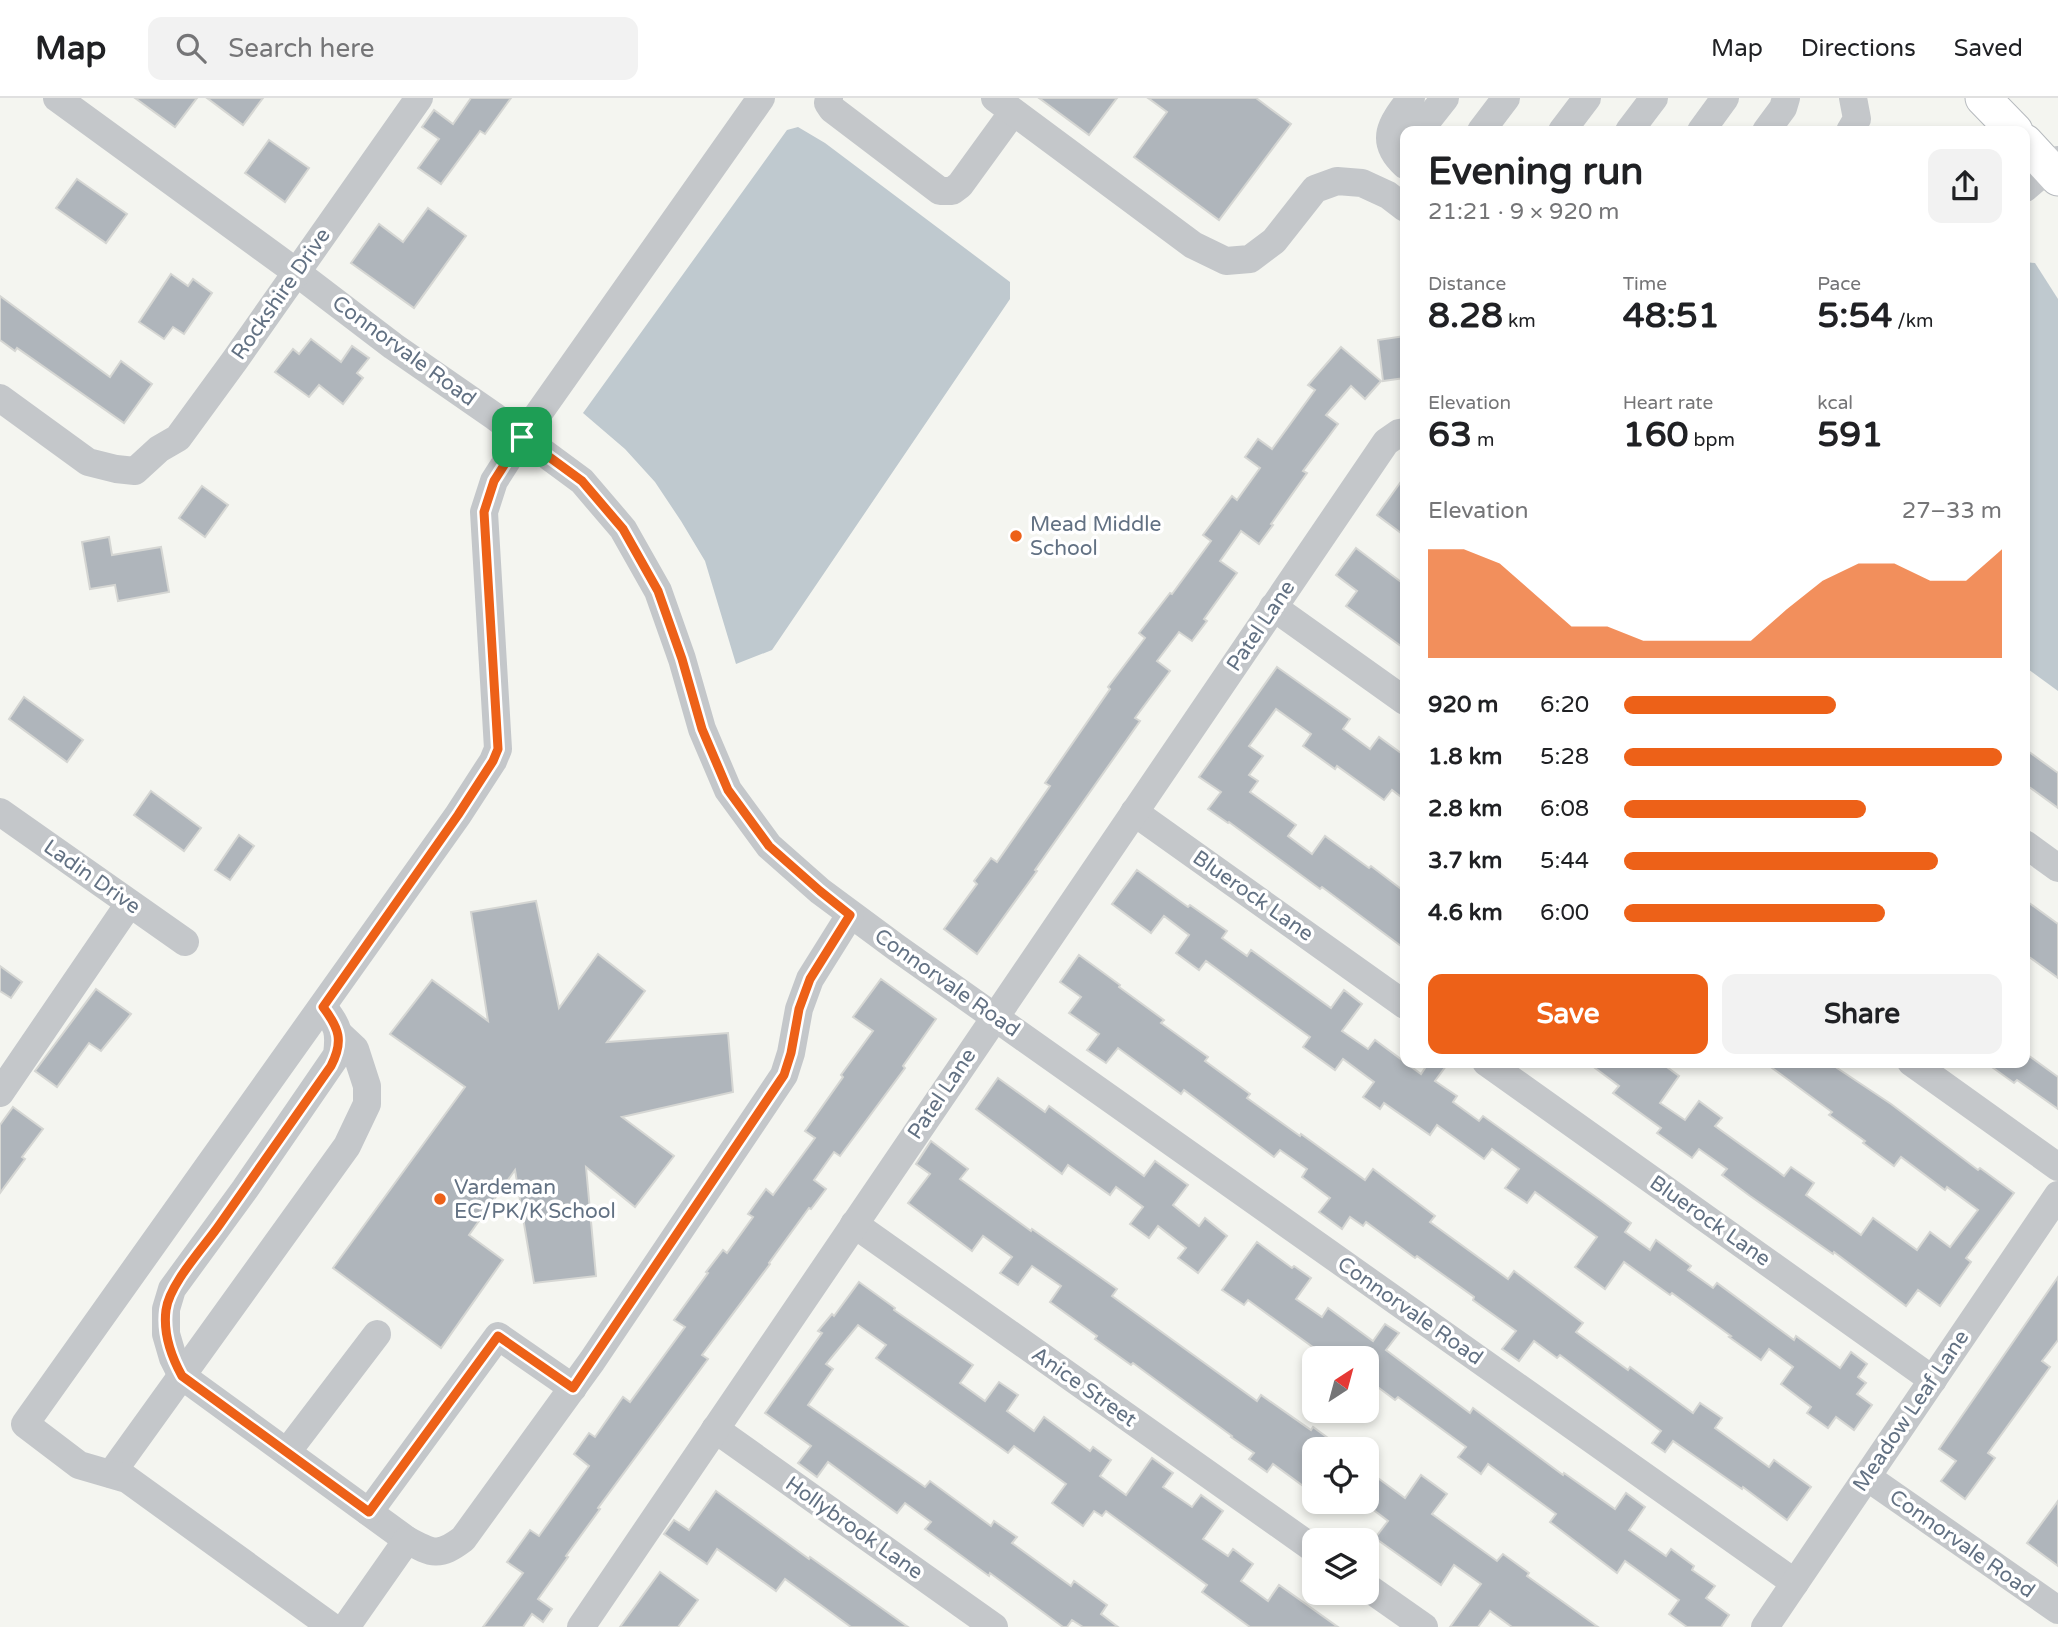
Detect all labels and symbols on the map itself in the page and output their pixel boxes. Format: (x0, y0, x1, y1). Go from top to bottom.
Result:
street label: Rockshire Drive (226, 223, 336, 365)
street label: Connorvale Road (327, 290, 481, 412)
pin (492, 407, 552, 467)
place label: Mead Middle School (1030, 512, 1161, 561)
marker: Mead Middle School (1008, 528, 1024, 544)
street label: Patel Lane (1222, 576, 1301, 676)
street label: Ladin Drive (39, 835, 145, 920)
street label: Bluerock Lane (1188, 845, 1318, 947)
street label: Connorvale Road (870, 924, 1024, 1042)
street label: Patel Lane (903, 1044, 982, 1144)
street label: Bluerock Lane (1645, 1170, 1775, 1272)
place label: Vardeman EC/PK/K School (454, 1175, 616, 1224)
marker: Vardeman EC/PK/K School (432, 1191, 448, 1207)
street label: Connorvale Road (1333, 1252, 1487, 1370)
street label: Meadow Leaf Lane (1848, 1325, 1974, 1496)
street label: Anice Street (1027, 1342, 1141, 1432)
north arrow (1302, 1346, 1379, 1423)
street label: Hollybrook Lane (780, 1471, 928, 1585)
street label: Connorvale Road (1885, 1485, 2039, 1603)

